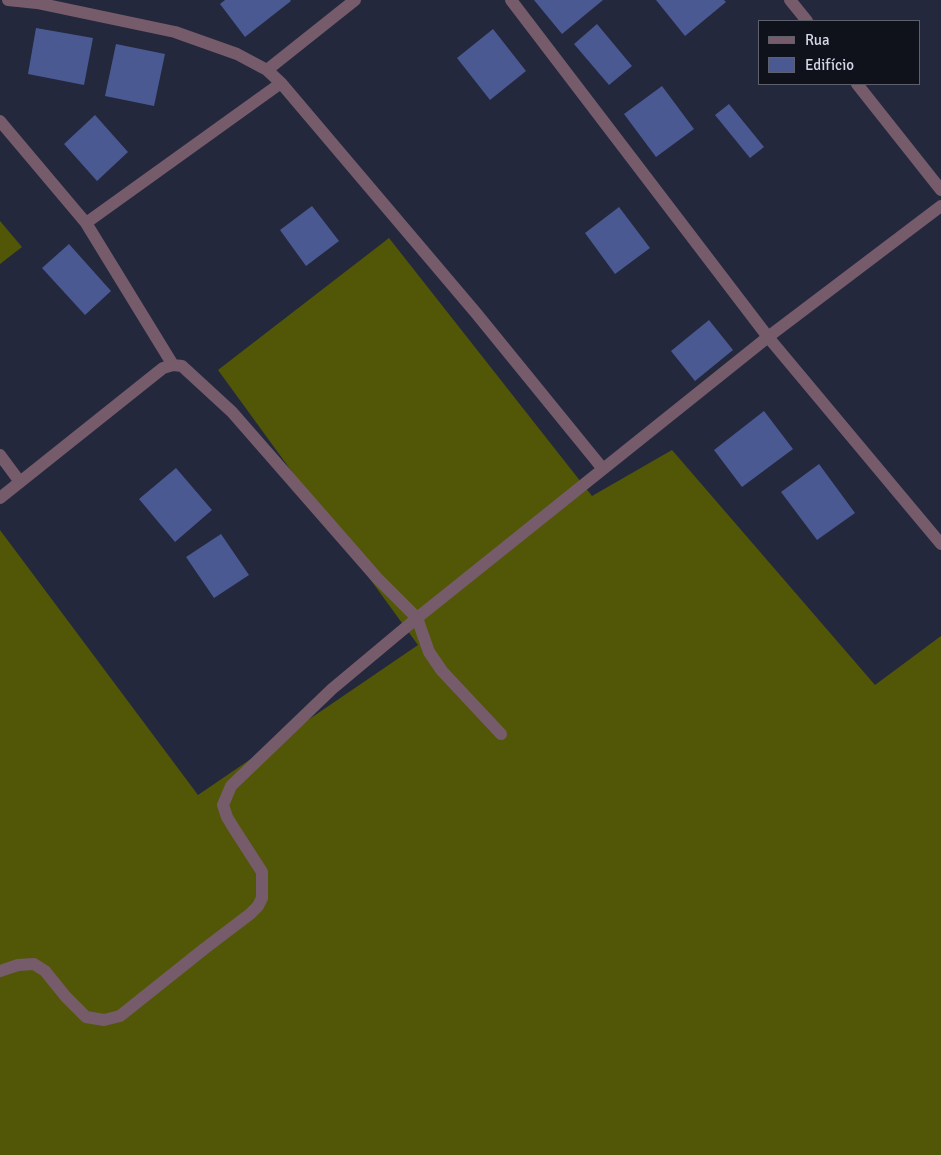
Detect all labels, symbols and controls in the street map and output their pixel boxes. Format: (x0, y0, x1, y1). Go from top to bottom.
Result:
legend (758, 20, 921, 85)
text: Rua (805, 31, 830, 49)
text: Edifício (805, 56, 854, 74)

